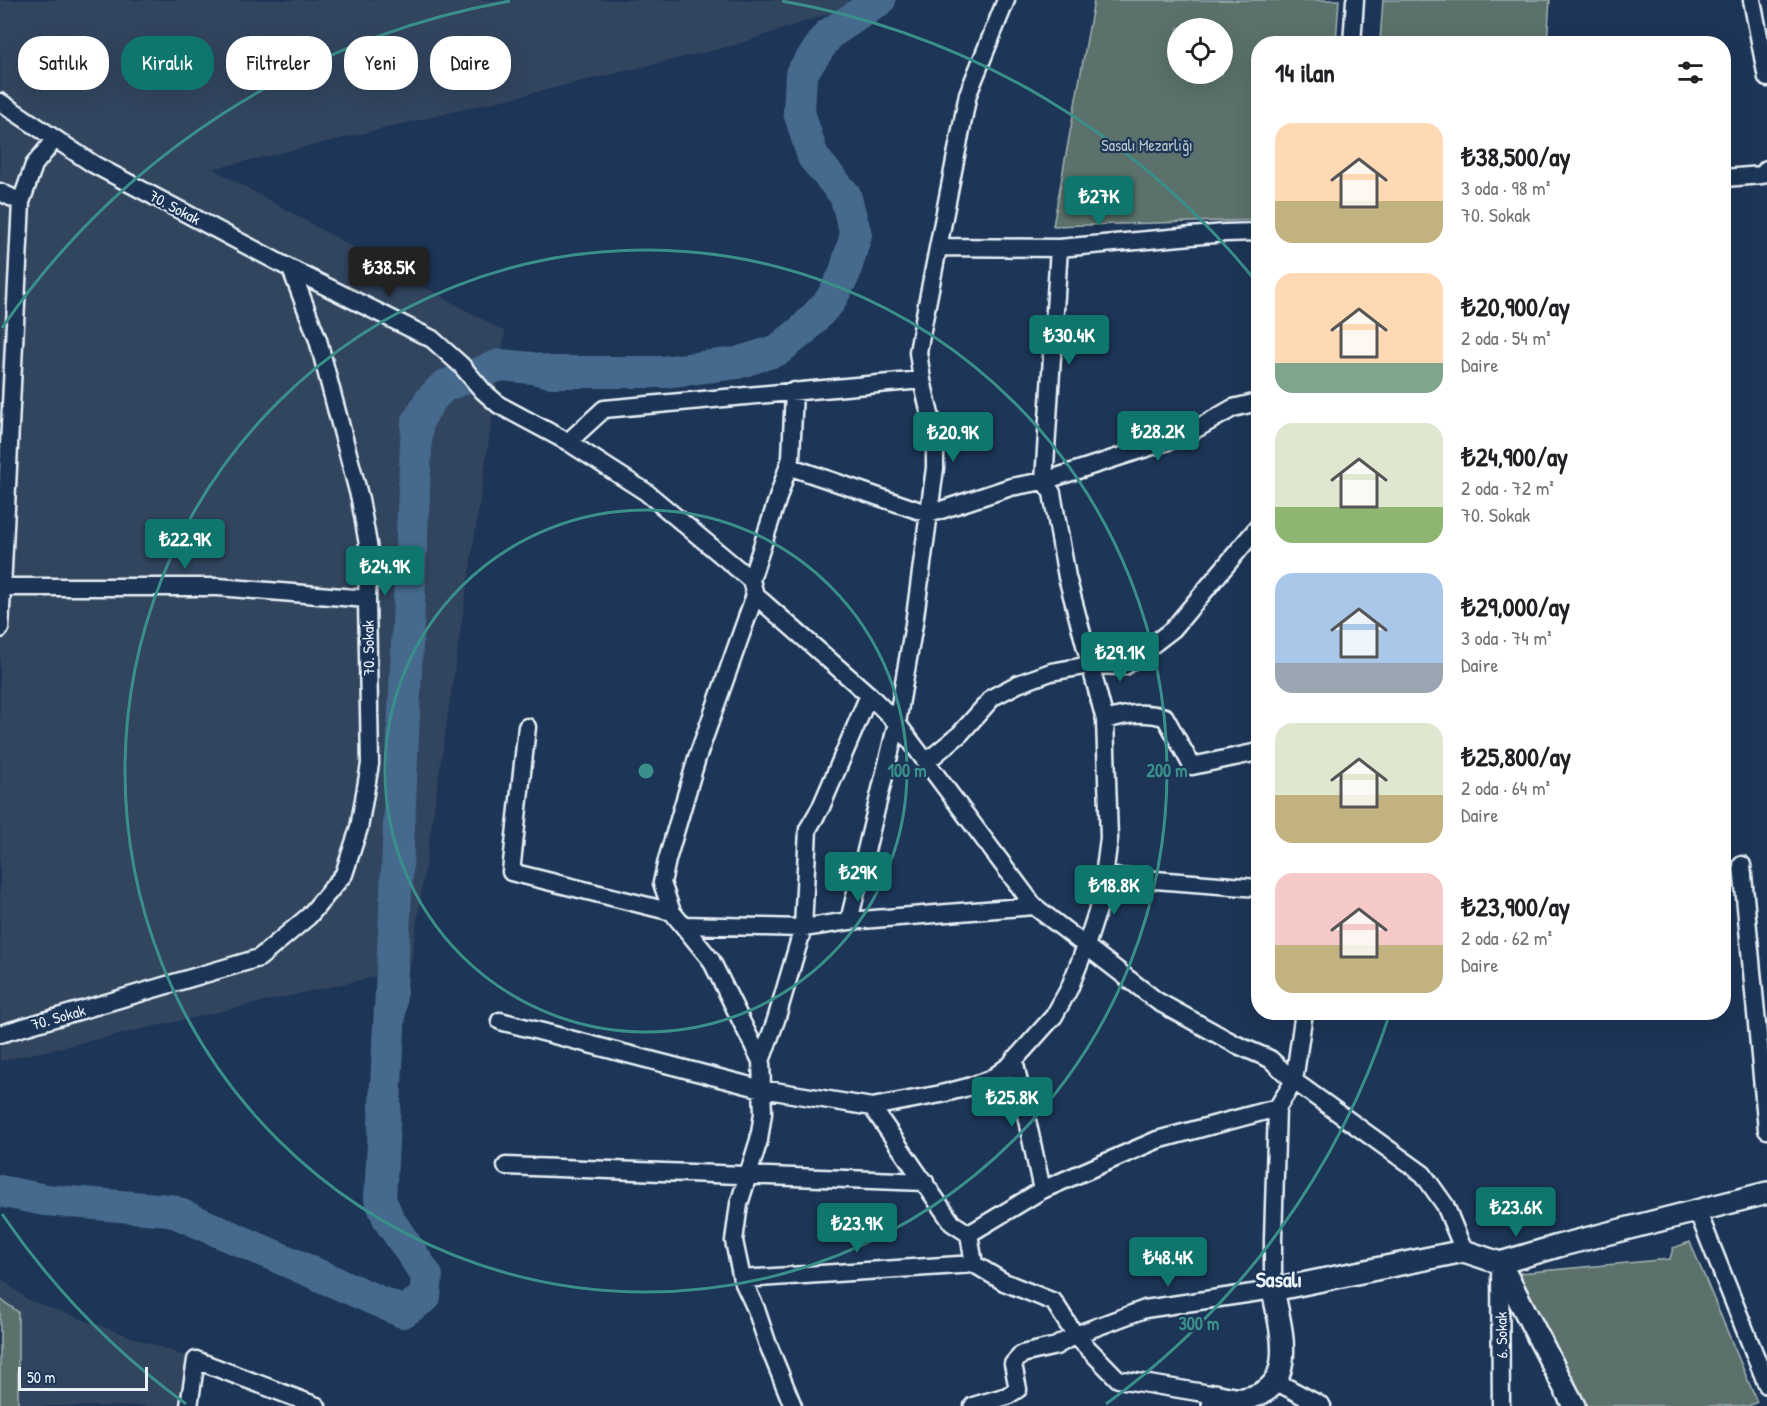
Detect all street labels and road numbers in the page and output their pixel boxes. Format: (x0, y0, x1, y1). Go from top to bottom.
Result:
street label: 70. Sokak (145, 184, 205, 230)
street label: 70. Sokak (357, 620, 379, 676)
street label: 70. Sokak (28, 999, 88, 1035)
street label: 6. Sokak (1490, 1311, 1512, 1359)

